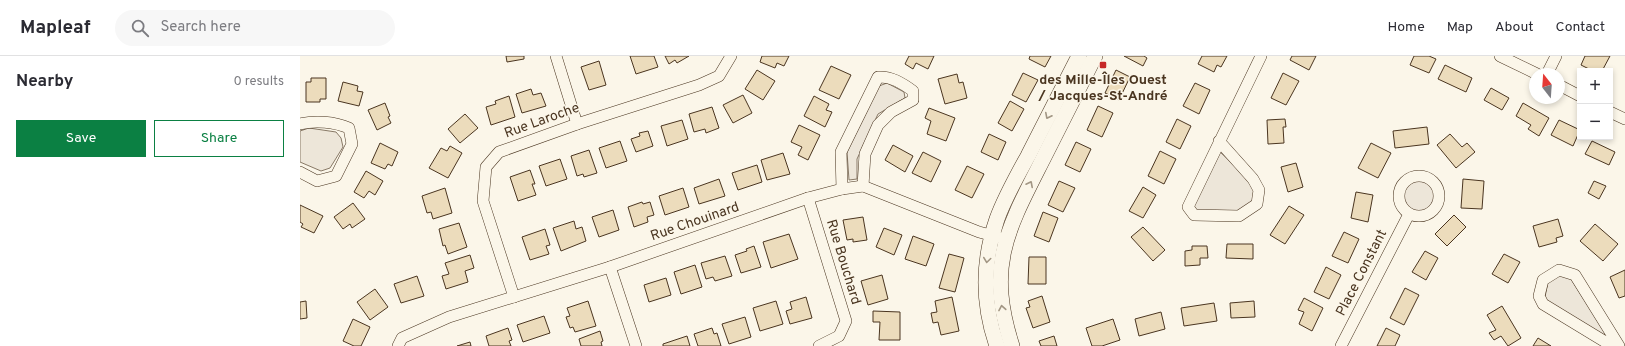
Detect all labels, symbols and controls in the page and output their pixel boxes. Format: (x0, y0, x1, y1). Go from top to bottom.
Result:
search box (115, 10, 395, 46)
text: Mapleaf (20, 16, 91, 40)
icon: search (129, 17, 151, 39)
text: Search here (161, 18, 241, 37)
text: Home (1388, 19, 1425, 36)
text: Map (1447, 19, 1473, 36)
text: About (1495, 19, 1534, 36)
text: Contact (1556, 19, 1605, 36)
marker: des Mille-Îles Ouest / Jacques-St-André (1098, 60, 1108, 70)
north arrow (1529, 68, 1565, 104)
map controls (1577, 68, 1613, 140)
button: + (1577, 68, 1613, 104)
text: Nearby (16, 71, 73, 93)
place label: des Mille-Îles Ouest / Jacques-St-André (1037, 71, 1168, 105)
text: 0 results (233, 74, 284, 90)
street label: Rue Laroche (502, 100, 582, 142)
button: − (1577, 104, 1613, 140)
one-way arrow (1045, 111, 1053, 119)
button: Save (16, 120, 146, 157)
button: Share (154, 120, 284, 157)
one-way arrow (1025, 181, 1033, 189)
street label: Rue Chouinard (648, 199, 742, 245)
street label: Rue Bouchard (822, 217, 864, 307)
street label: Place Constant (1333, 227, 1391, 319)
one-way arrow (983, 257, 992, 264)
one-way arrow (998, 305, 1007, 311)

